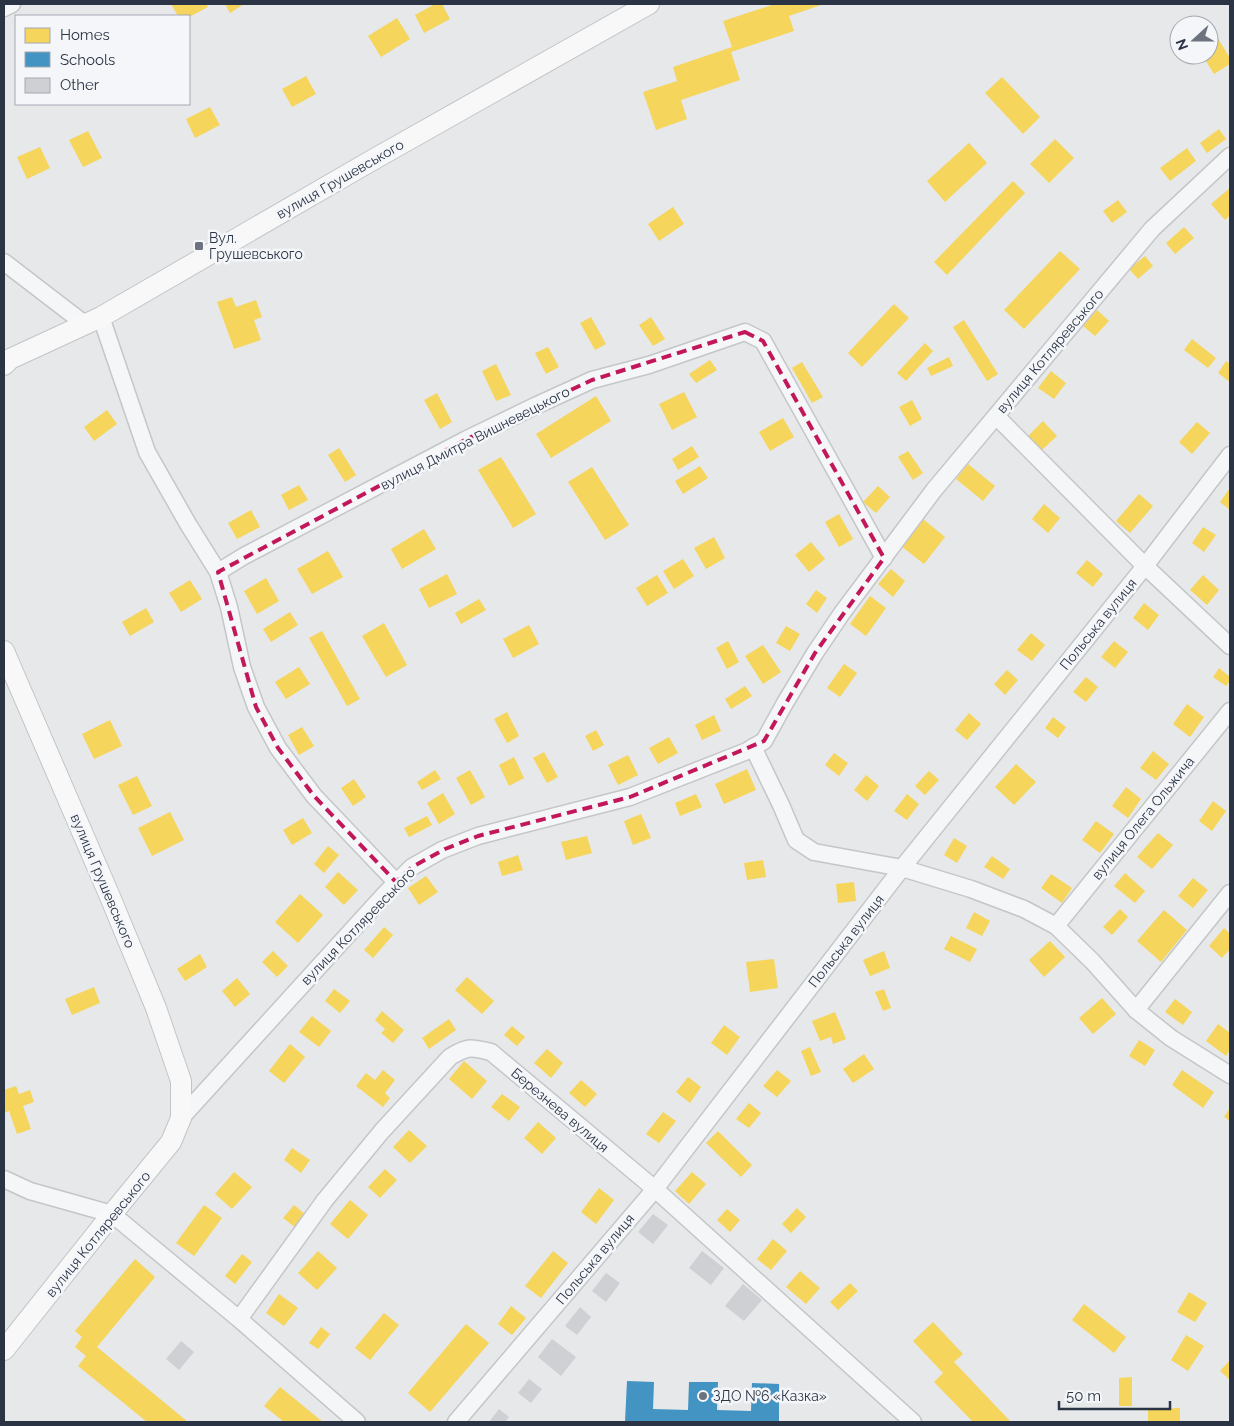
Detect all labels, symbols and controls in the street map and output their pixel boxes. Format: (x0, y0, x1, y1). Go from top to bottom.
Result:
legend (15, 15, 190, 105)
north arrow (1169, 15, 1219, 65)
text: Homes (60, 26, 110, 44)
text: N (1172, 37, 1191, 53)
text: Schools (60, 51, 115, 69)
text: Other (60, 76, 100, 94)
street label: вулиця Грушевського (274, 136, 406, 222)
place label: Вул. Грушевського (209, 230, 303, 262)
marker: Вул. Грушевського (193, 240, 205, 252)
street label: вулиця Котляревського (993, 286, 1107, 416)
street label: вулиця Дмитра Вишневецького (378, 383, 572, 493)
street label: Польська вулиця (1056, 575, 1140, 673)
street label: вулиця Олега Ольжича (1089, 753, 1197, 883)
street label: вулиця Грушевського (67, 812, 139, 950)
street label: вулиця Котляревського (298, 864, 418, 988)
street label: Польська вулиця (805, 892, 887, 990)
street label: Березнева вулиця (508, 1065, 612, 1155)
street label: вулиця Котляревського (42, 1168, 154, 1300)
street label: Польська вулиця (553, 1211, 637, 1307)
scale bar (1059, 1378, 1170, 1410)
text: 50 m (1066, 1387, 1101, 1405)
place label: ЗДО №6 «Казка» (713, 1388, 827, 1404)
marker: ЗДО №6 «Казка» (697, 1390, 709, 1402)

